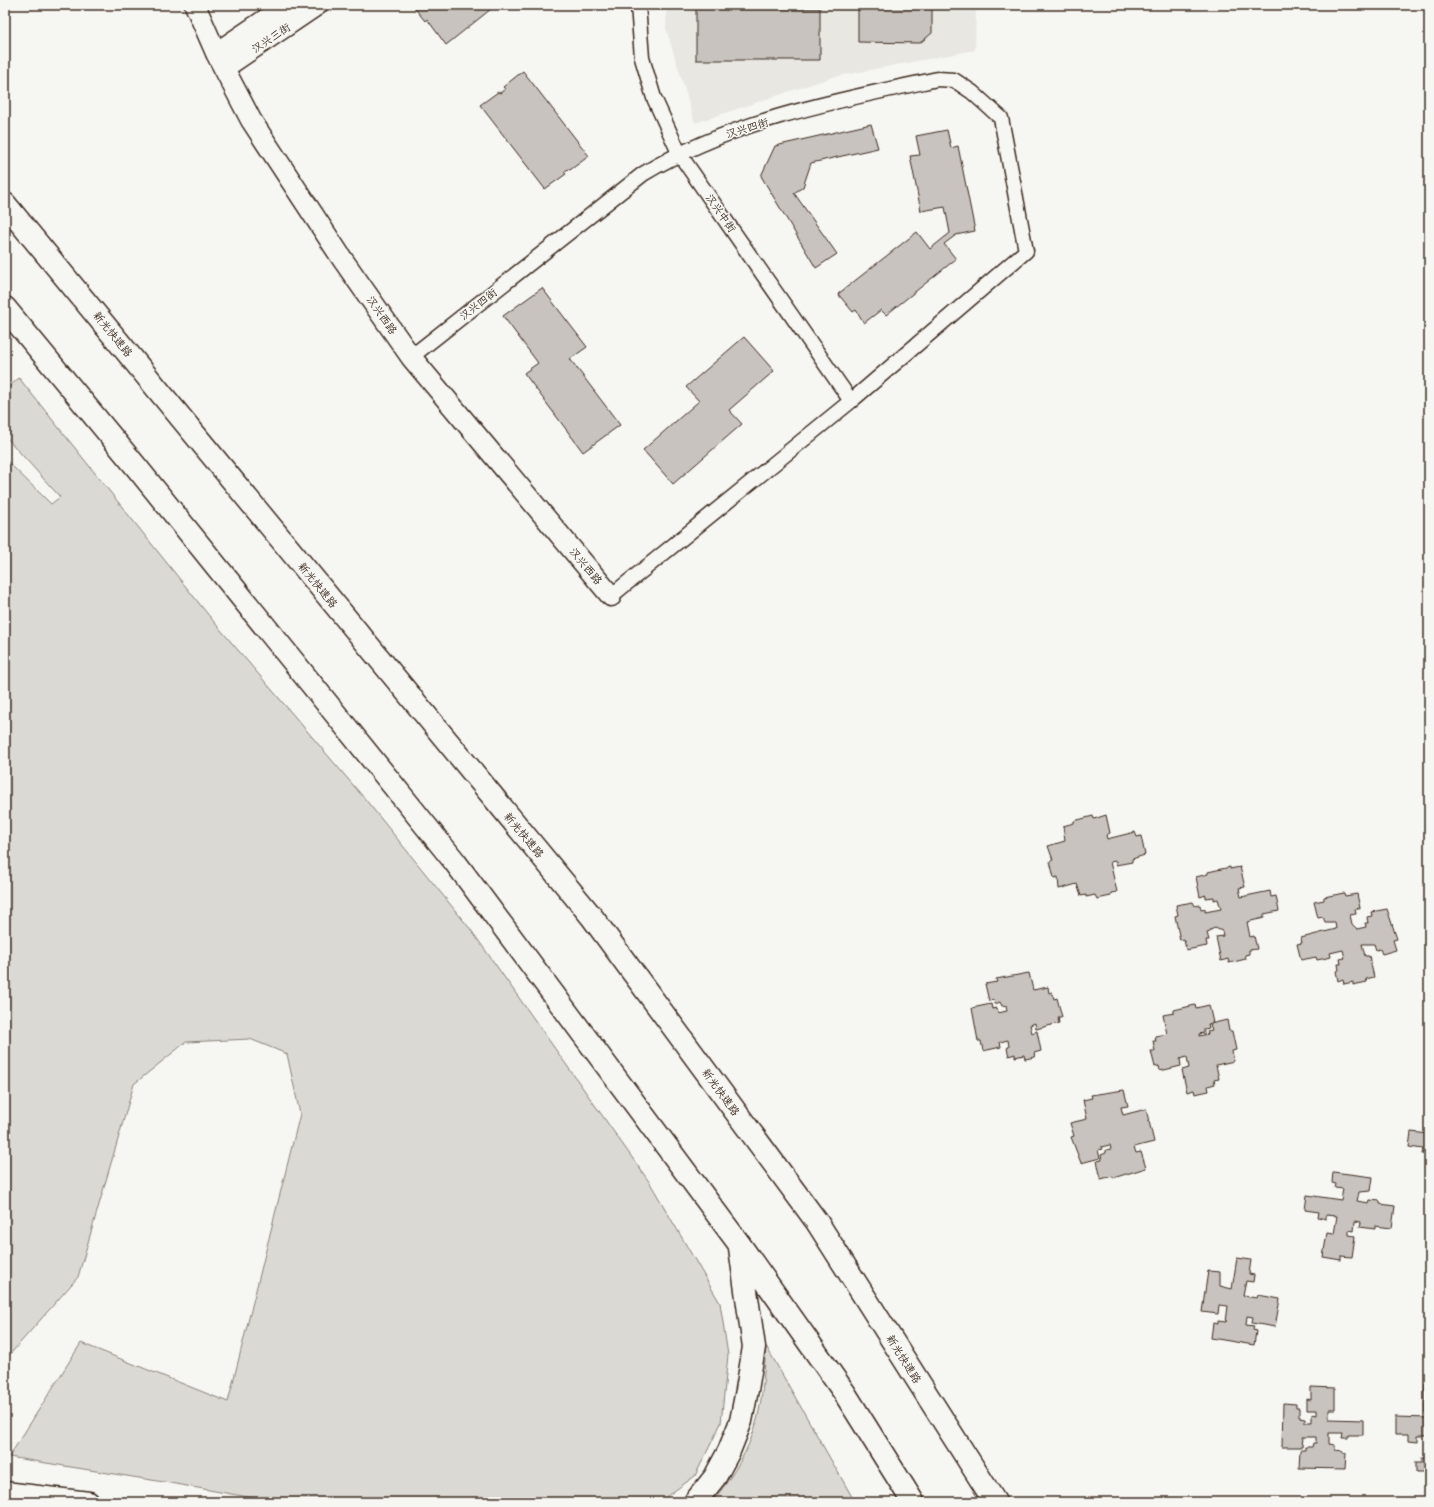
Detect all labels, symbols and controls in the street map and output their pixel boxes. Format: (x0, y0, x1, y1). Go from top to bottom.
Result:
street label: 汉兴三街 (248, 19, 296, 59)
street label: 汉兴四街 (724, 114, 772, 144)
street label: 汉兴中街 (700, 190, 741, 238)
street label: 汉兴四街 (456, 284, 502, 325)
street label: 汉兴西路 (361, 292, 401, 339)
street label: 新光快速路 (88, 308, 137, 362)
street label: 汉兴西路 (564, 544, 606, 589)
street label: 新光快速路 (293, 559, 342, 613)
street label: 新光快速路 (499, 809, 548, 862)
street label: 新光快速路 (697, 1065, 744, 1120)
street label: 新光快速路 (881, 1331, 925, 1388)

